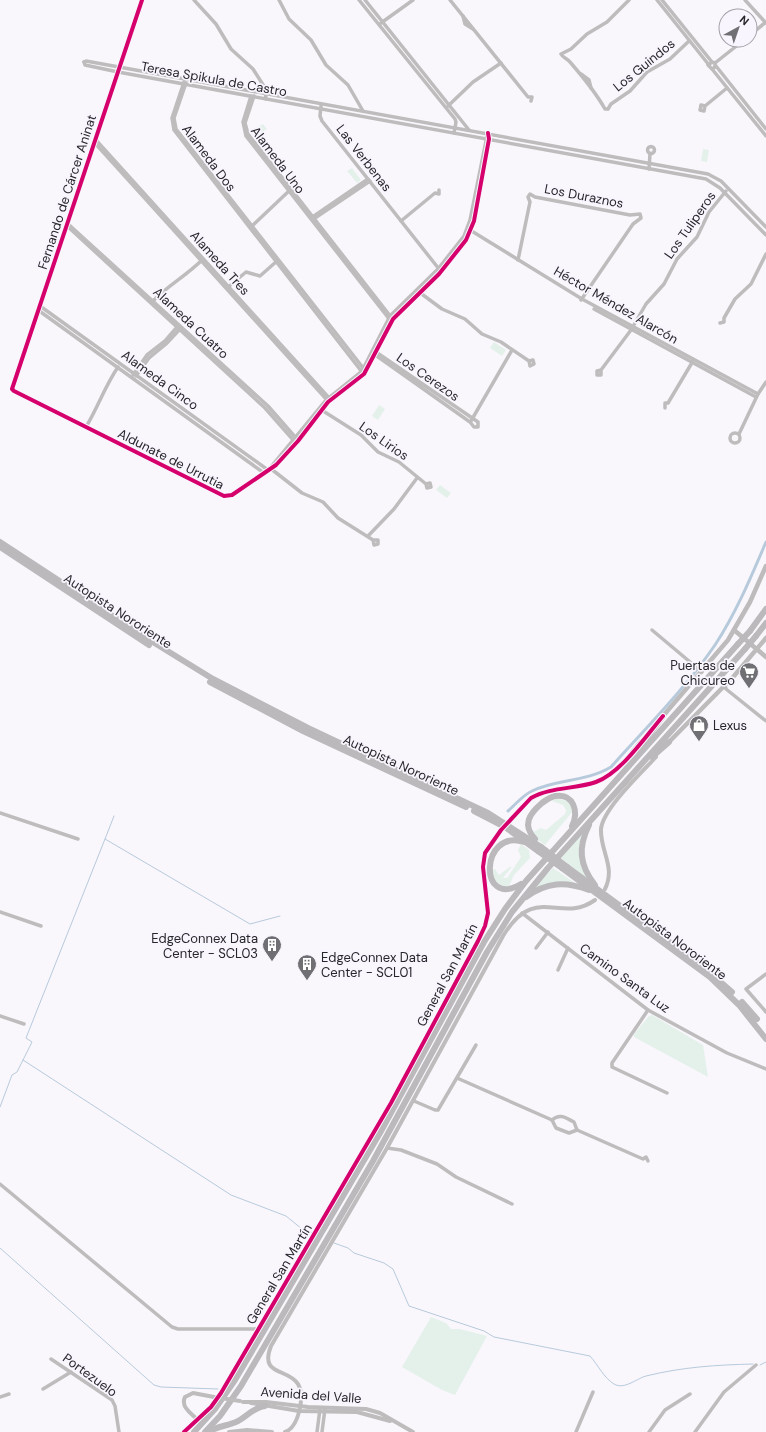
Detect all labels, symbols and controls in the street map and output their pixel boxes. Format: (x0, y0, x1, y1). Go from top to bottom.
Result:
north arrow (718, 8, 758, 48)
text: N (737, 12, 752, 28)
street label: Los Guindos (610, 35, 678, 95)
street label: Teresa Spikula de Castro (140, 58, 289, 100)
street label: Fernando de Cárcer Aninat (34, 112, 100, 272)
street label: Alameda Dos (178, 121, 240, 195)
street label: Las Verbenas (333, 121, 395, 195)
street label: Alameda Uno (247, 123, 309, 197)
street label: Los Duraznos (543, 180, 625, 212)
street label: Los Tuliperos (660, 188, 720, 262)
street label: Alameda Tres (186, 227, 254, 299)
street label: Héctor Méndez Alarcón (551, 262, 681, 348)
street label: Alameda Cuatro (150, 284, 233, 363)
street label: Alameda Cinco (118, 346, 202, 414)
street label: Los Cerezos (393, 349, 463, 405)
street label: Los Lirios (356, 418, 412, 464)
street label: Aldunate de Urrutia (115, 425, 227, 493)
street label: Autopista Nororiente (61, 570, 175, 652)
place label: Puertas de Chicureo (670, 657, 735, 689)
supermarket icon: Puertas de Chicureo (738, 661, 760, 689)
shop icon: Lexus (688, 714, 710, 742)
place label: Lexus (713, 717, 747, 734)
street label: Autopista Nororiente (340, 731, 462, 799)
street label: Autopista Nororiente (620, 894, 730, 984)
street label: General San Martín (413, 921, 481, 1029)
place label: EdgeConnex Data Center - SCL03 (151, 930, 258, 962)
building icon: EdgeConnex Data Center - SCL03 (261, 934, 283, 962)
street label: Camino Santa Luz (576, 939, 674, 1017)
place label: EdgeConnex Data Center - SCL01 (321, 949, 428, 981)
building icon: EdgeConnex Data Center - SCL01 (296, 953, 318, 981)
street label: General San Martín (242, 1221, 316, 1327)
street label: Portezuelo (59, 1349, 121, 1401)
street label: Avenida del Valle (260, 1383, 362, 1407)

